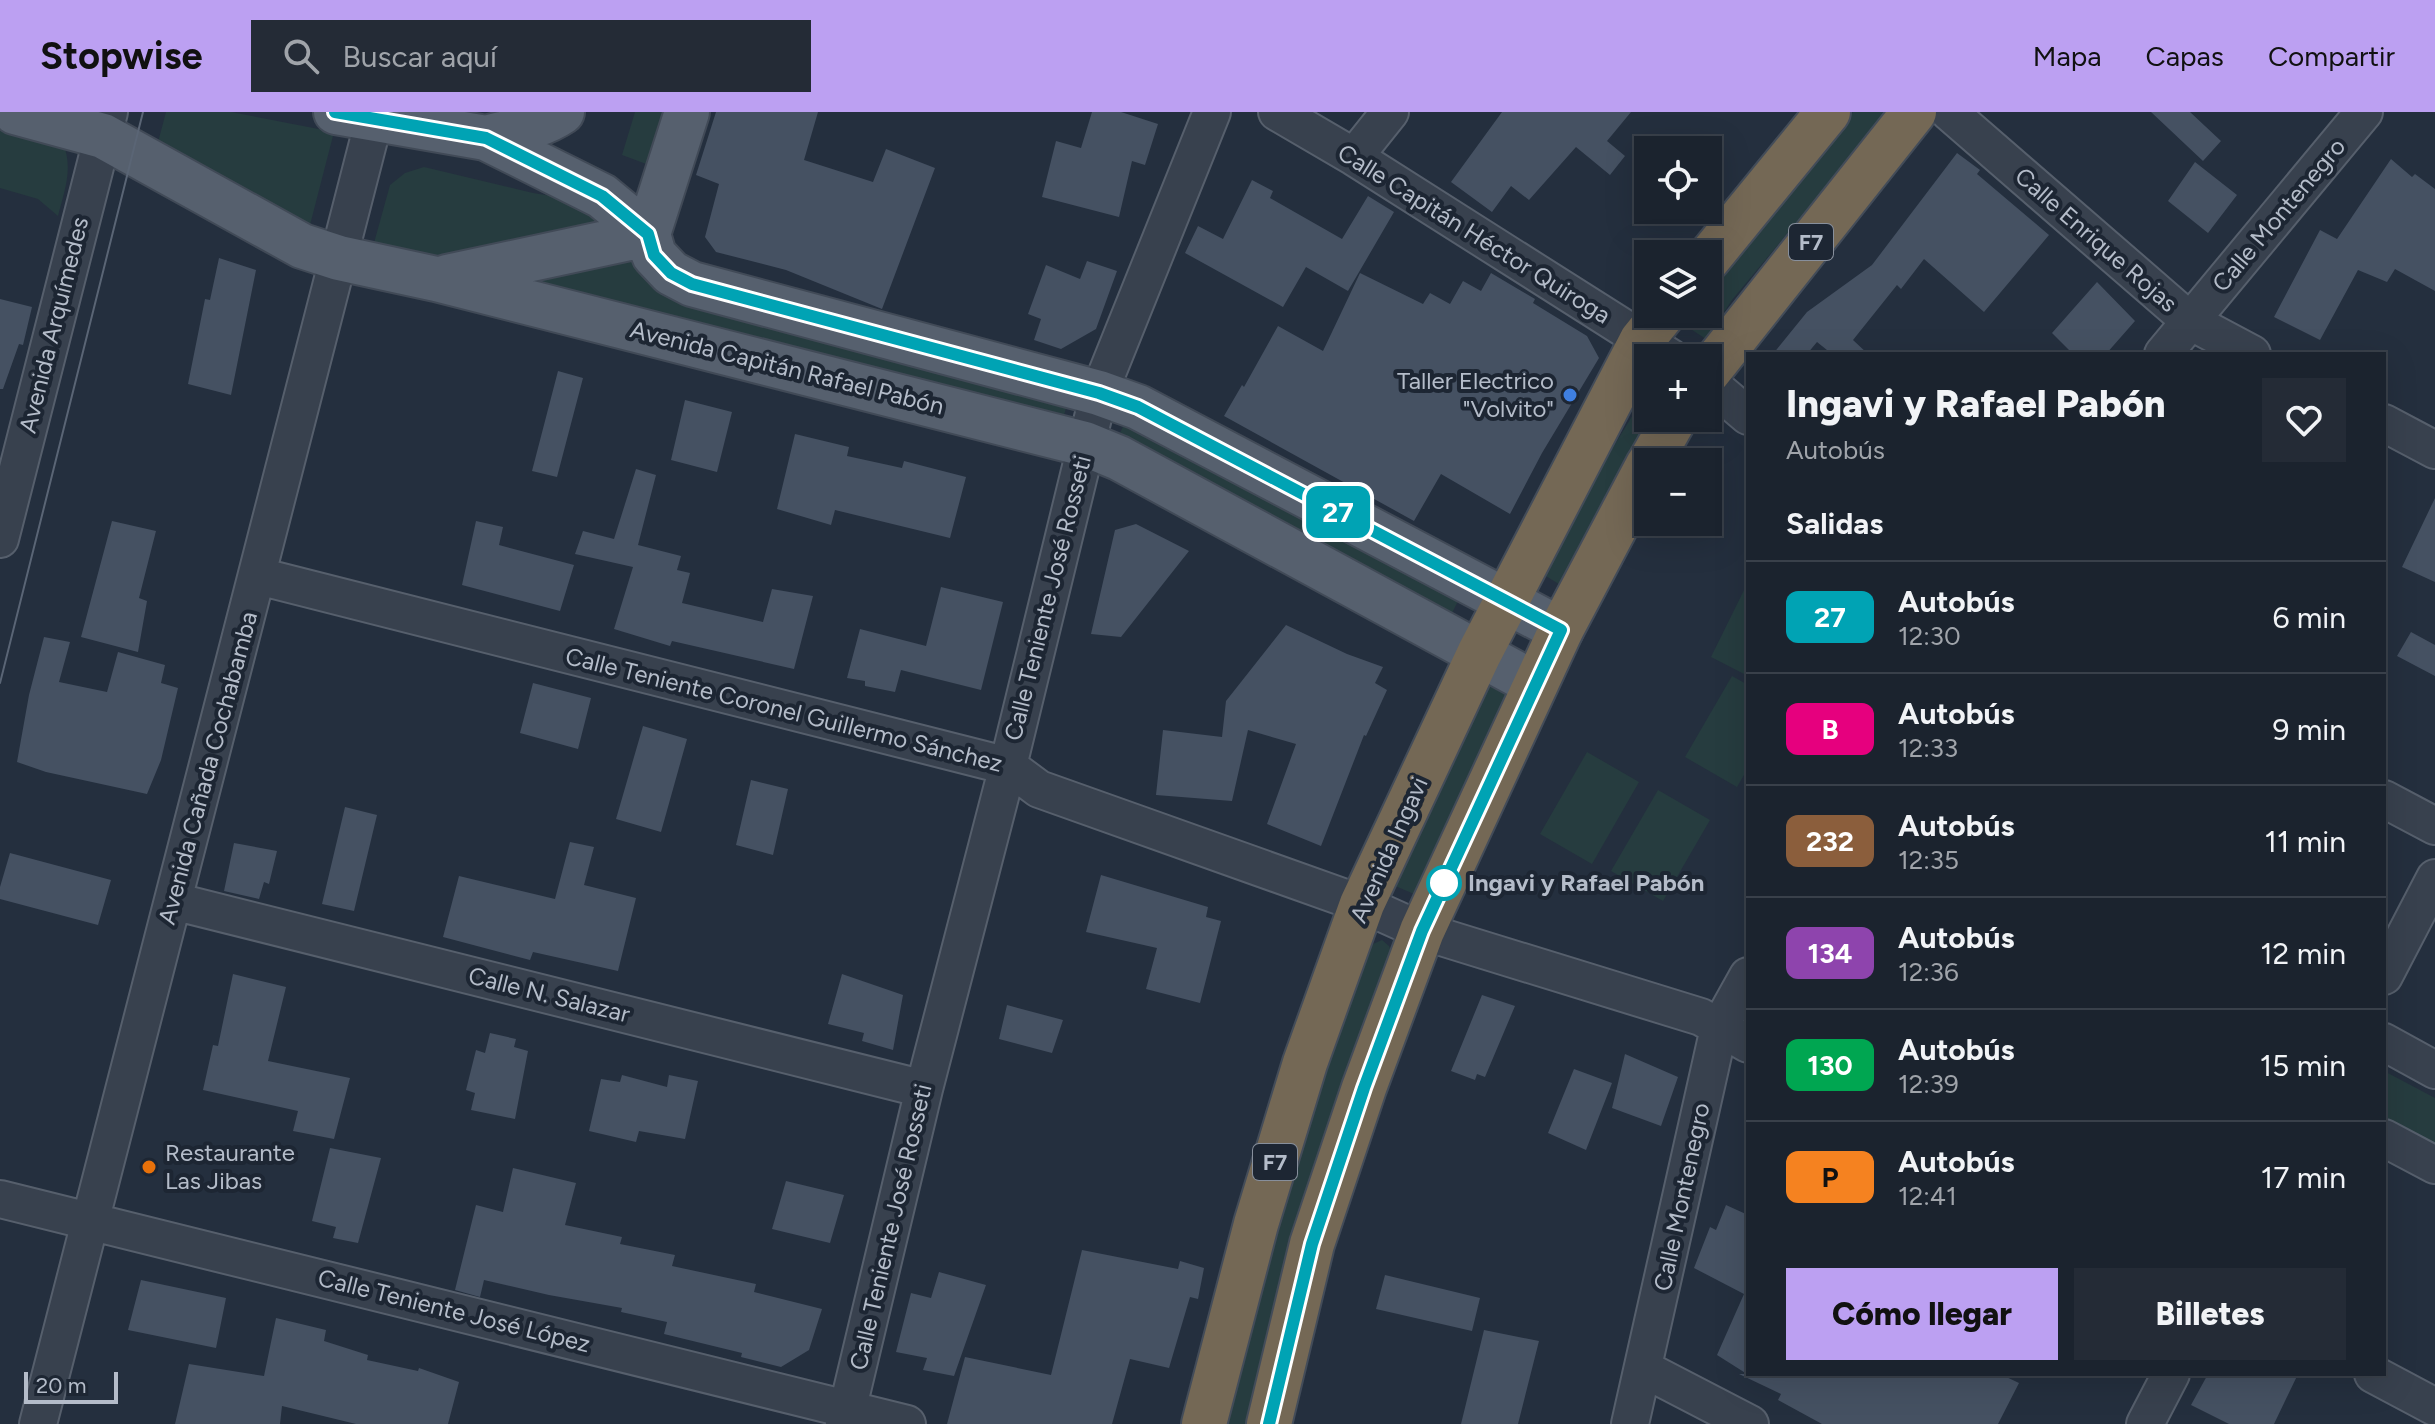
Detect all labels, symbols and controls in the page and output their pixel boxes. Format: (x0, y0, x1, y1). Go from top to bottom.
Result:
search box (251, 20, 811, 92)
text: Stopwise (40, 33, 203, 79)
icon: search (279, 34, 323, 78)
text: Buscar aquí (343, 38, 497, 75)
text: Mapa (2033, 39, 2102, 73)
text: Capas (2146, 39, 2224, 73)
text: Compartir (2268, 39, 2395, 73)
street label: Calle Montenegro (2206, 132, 2351, 297)
map controls (1634, 136, 1722, 536)
button: locate (1634, 136, 1722, 224)
street label: Calle Capitán Héctor Quiroga (1333, 138, 1616, 330)
street label: Calle Enrique Rojas (2009, 161, 2183, 318)
street label: Avenida Arquímedes (13, 214, 94, 436)
road number: F7 (1789, 224, 1833, 260)
button: layers (1634, 240, 1722, 328)
street label: Avenida Capitán Rafael Pabón (627, 314, 947, 421)
button: + (1634, 344, 1722, 432)
place label: Taller Electrico "Volvito" (1397, 366, 1554, 423)
button: heart (2262, 378, 2346, 462)
text: Ingavi y Rafael Pabón (1786, 381, 2166, 427)
marker: Taller Electrico "Volvito" (1561, 386, 1579, 404)
text: Autobús (1786, 434, 1885, 466)
button: − (1634, 448, 1722, 536)
street label: Calle Teniente José Rosseti (998, 452, 1097, 744)
line badge: 27 (1302, 486, 1374, 538)
text: 27 (1322, 495, 1354, 529)
text: Salidas (1786, 505, 1883, 542)
text: Autobús (1898, 583, 2015, 620)
text: 6 min (2272, 599, 2346, 636)
text: 27 (1814, 600, 1846, 634)
street label: Avenida Cañada Cochabamba (152, 608, 263, 927)
text: 12:30 (1898, 620, 1961, 652)
street label: Calle Teniente Coronel Guillermo Sánchez (563, 641, 1006, 778)
text: Autobús (1898, 695, 2015, 732)
text: 9 min (2272, 711, 2346, 748)
text: B (1821, 712, 1839, 746)
text: 12:33 (1898, 732, 1958, 764)
street label: Avenida Ingavi (1343, 772, 1434, 927)
text: Autobús (1898, 807, 2015, 844)
text: 11 min (2265, 823, 2346, 860)
text: 232 (1806, 824, 1854, 858)
text: 12:35 (1898, 844, 1959, 876)
marker: Ingavi y Rafael Pabón (1427, 866, 1461, 900)
place label: Ingavi y Rafael Pabón (1468, 868, 1704, 897)
text: Autobús (1898, 919, 2015, 956)
text: 12 min (2260, 935, 2346, 972)
text: 134 (1807, 936, 1853, 970)
text: 12:36 (1898, 956, 1959, 988)
street label: Calle N. Salazar (465, 960, 633, 1029)
text: Autobús (1898, 1031, 2015, 1068)
text: 15 min (2260, 1047, 2346, 1084)
text: 130 (1807, 1048, 1853, 1082)
text: 12:39 (1898, 1068, 1959, 1100)
street label: Calle Teniente José Rosseti (843, 1081, 938, 1373)
street label: Calle Montenegro (1647, 1100, 1716, 1294)
place label: Restaurante Las Jibas (165, 1138, 295, 1195)
text: Autobús (1898, 1143, 2015, 1180)
road number: F7 (1253, 1144, 1297, 1180)
marker: Restaurante Las Jibas (140, 1158, 158, 1176)
text: 17 min (2261, 1159, 2346, 1196)
text: P (1822, 1160, 1838, 1194)
text: 12:41 (1898, 1180, 1957, 1212)
street label: Calle Teniente José López (315, 1263, 593, 1358)
button: Cómo llegar (1786, 1268, 2058, 1360)
button: Billetes (2074, 1268, 2346, 1360)
scale bar (24, 1368, 118, 1404)
text: 20 m (36, 1372, 87, 1399)

